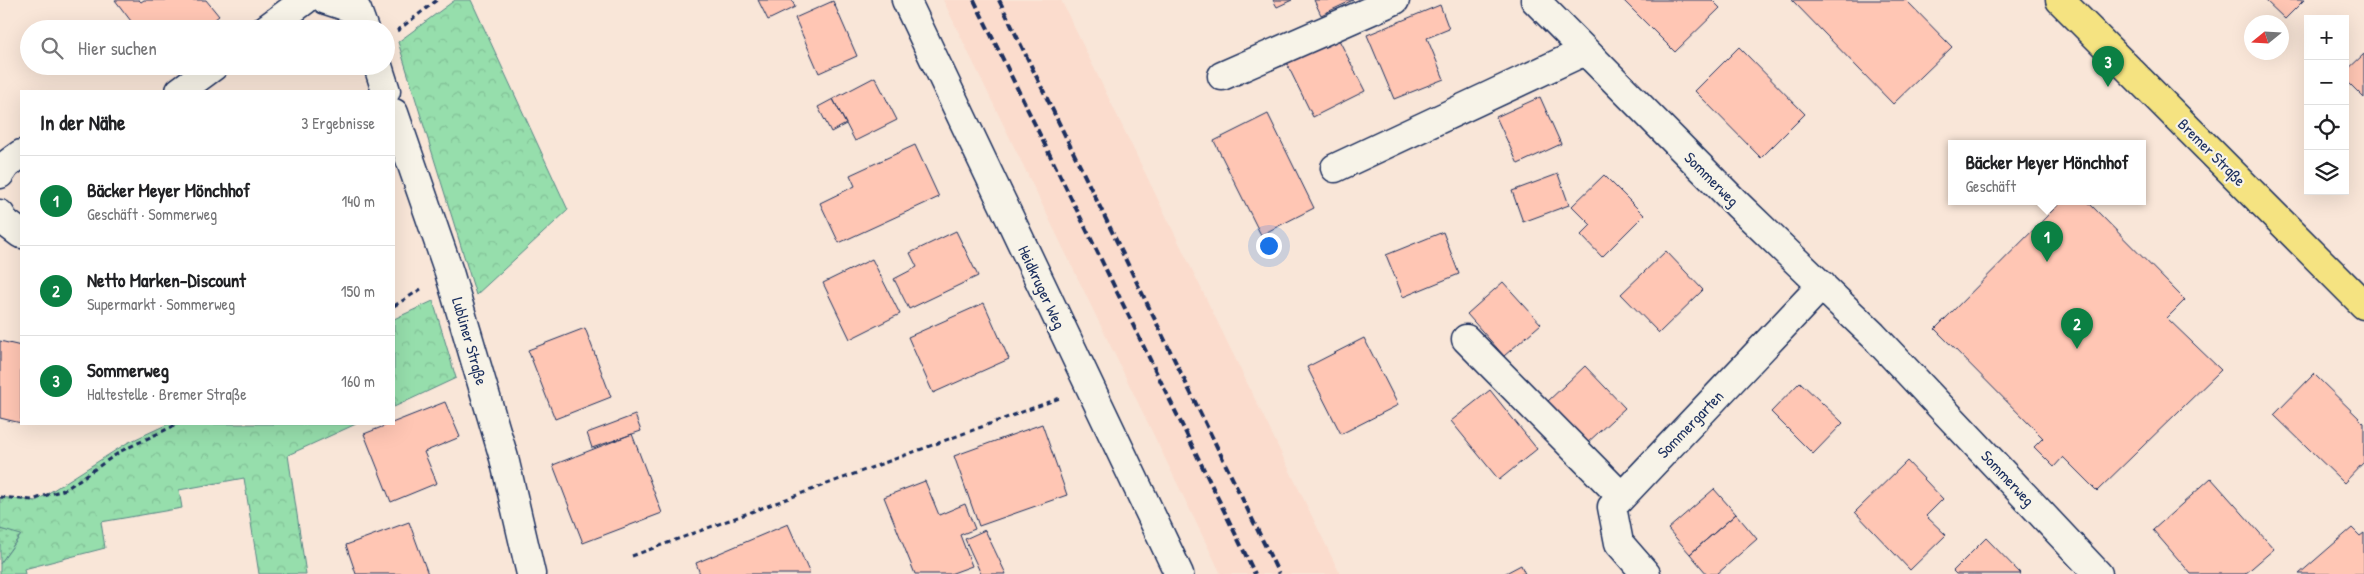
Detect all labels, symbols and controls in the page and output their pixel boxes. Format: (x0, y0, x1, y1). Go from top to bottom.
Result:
north arrow (2244, 15, 2289, 60)
map controls (2304, 15, 2349, 195)
button: + (2304, 15, 2349, 60)
search box (20, 20, 395, 75)
icon: search (38, 34, 66, 62)
text: Hier suchen (78, 35, 157, 61)
pin: 3 (2092, 46, 2124, 87)
button: − (2304, 60, 2349, 105)
button: locate (2304, 105, 2349, 150)
text: In der Nähe (40, 108, 125, 137)
text: 3 Ergebnisse (301, 112, 375, 134)
street label: Bremer Straße (2173, 113, 2251, 191)
popup (1948, 140, 2146, 205)
street label: Sommerweg (1680, 147, 1744, 211)
text: Bäcker Meyer Mönchhof (1965, 149, 2129, 175)
button: layers (2304, 150, 2349, 195)
text: Geschäft (1965, 175, 2016, 197)
text: Bäcker Meyer Mönchhof (87, 177, 250, 203)
text: 1 (53, 190, 59, 212)
text: 140 m (341, 190, 375, 212)
text: Geschäft · Sommerweg (87, 203, 217, 225)
pin: 1 (2031, 221, 2063, 262)
your location (1256, 233, 1282, 259)
street label: Heidkruger Weg (1013, 242, 1071, 332)
text: Netto Marken-Discount (87, 267, 246, 293)
text: 2 (52, 280, 60, 302)
text: 150 m (341, 280, 375, 302)
text: Supermarkt · Sommerweg (87, 293, 235, 315)
street label: Lubliner Straße (447, 295, 493, 388)
pin: 2 (2061, 308, 2093, 349)
text: Sommerweg (87, 357, 169, 383)
text: 3 (52, 370, 60, 392)
text: 160 m (341, 370, 375, 392)
text: Haltestelle · Bremer Straße (87, 383, 247, 405)
street label: Sommergarten (1652, 385, 1728, 463)
street label: Sommerweg (1976, 445, 2040, 511)

